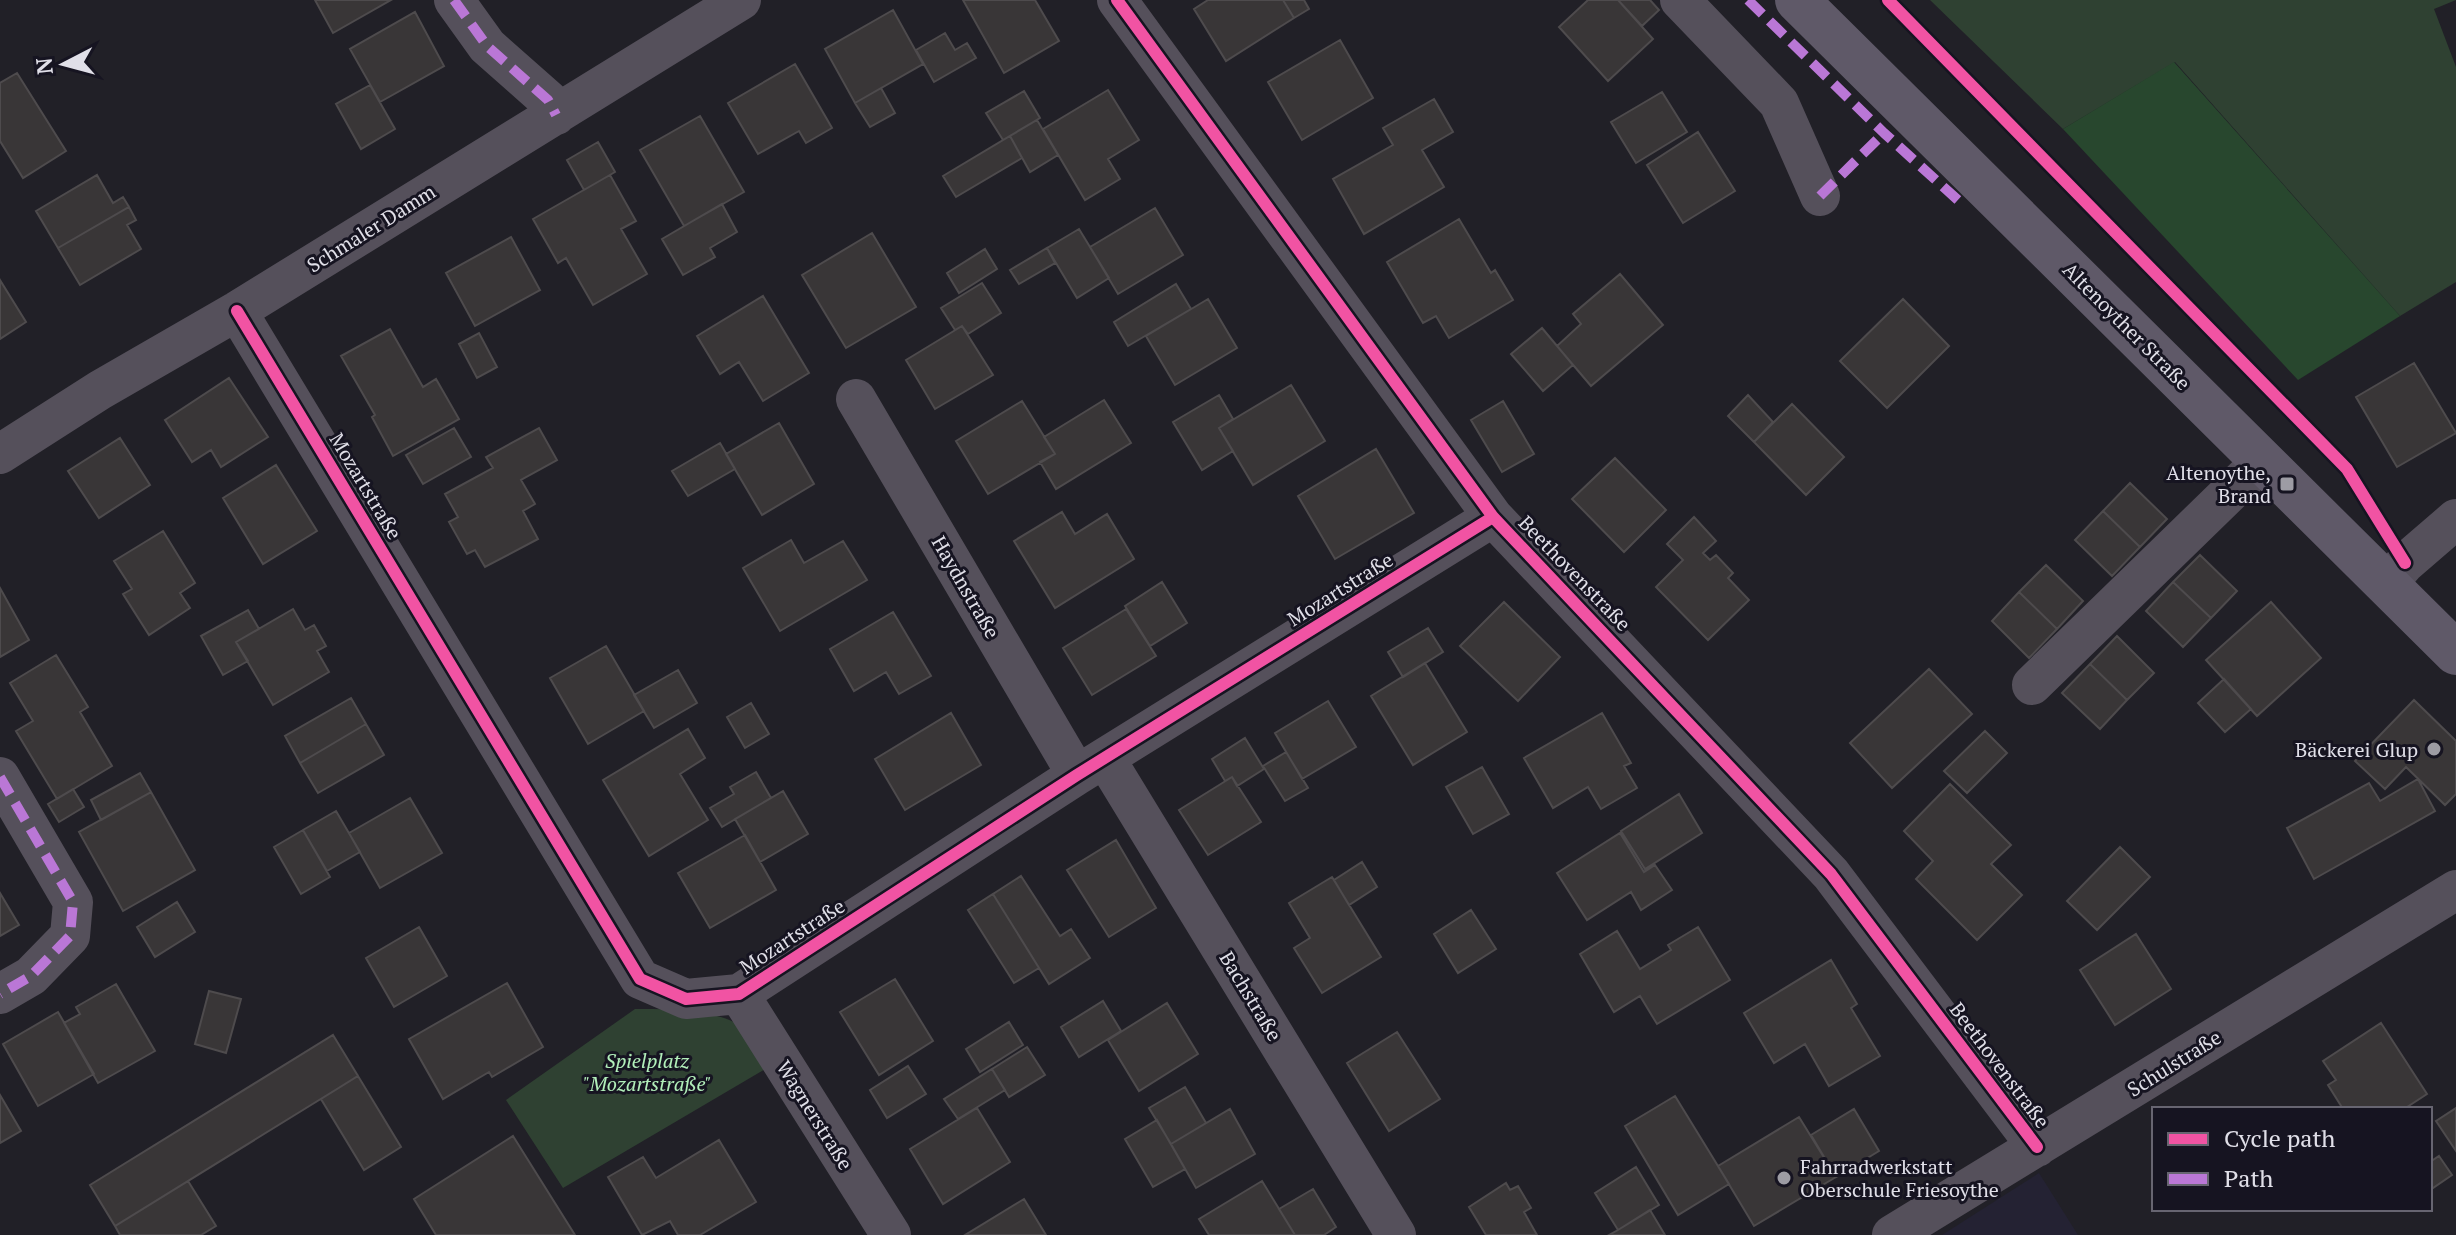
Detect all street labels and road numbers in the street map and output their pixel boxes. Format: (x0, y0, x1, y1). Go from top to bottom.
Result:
street label: Schmaler Damm (302, 178, 440, 278)
street label: Altenoyther Straße (2057, 256, 2197, 396)
street label: Mozartstraße (324, 428, 408, 544)
street label: Beethovenstraße (1513, 509, 1637, 637)
street label: Haydnstraße (926, 531, 1006, 643)
street label: Mozartstraße (1282, 546, 1398, 632)
street label: Mozartstraße (734, 892, 850, 980)
street label: Bachstraße (1214, 946, 1288, 1046)
street label: Beethovenstraße (1944, 997, 2056, 1133)
street label: Schulstraße (2122, 1023, 2226, 1103)
street label: Wagnerstraße (771, 1055, 859, 1175)

